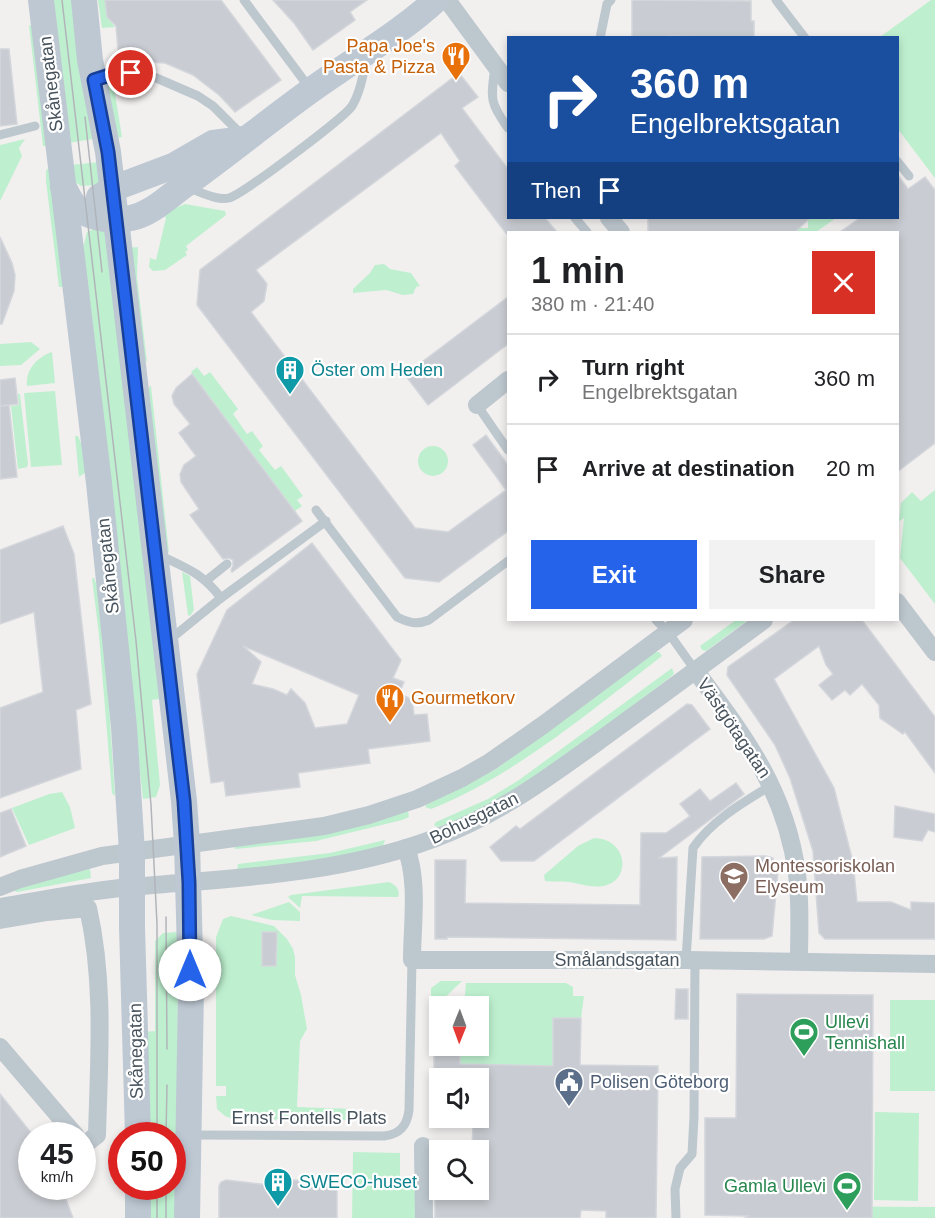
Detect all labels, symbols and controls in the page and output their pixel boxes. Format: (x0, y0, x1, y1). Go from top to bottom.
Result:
street label: Skånegatan (35, 35, 67, 133)
place label: Papa Joe's Pasta & Pizza (323, 36, 436, 77)
restaurant icon: Papa Joe's Pasta & Pizza (440, 40, 472, 82)
pin (105, 47, 156, 98)
icon: arrive (114, 56, 147, 89)
icon: right (531, 60, 609, 138)
text: 360 m (630, 60, 749, 107)
text: Engelbrektsgatan (630, 109, 840, 139)
icon: arrive (593, 174, 626, 207)
text: Then (531, 178, 581, 203)
text: 1 min (531, 250, 625, 291)
button: close (812, 251, 875, 314)
text: 380 m · 21:40 (531, 293, 654, 315)
building icon: Öster om Heden (274, 354, 306, 396)
text: Turn right (582, 355, 684, 380)
place label: Öster om Heden (311, 360, 443, 380)
icon: right (531, 363, 564, 396)
text: 360 m (814, 366, 875, 391)
text: Engelbrektsgatan (582, 381, 738, 403)
icon: arrive (531, 453, 564, 486)
text: Arrive at destination (582, 456, 795, 481)
text: 20 m (826, 456, 875, 481)
street label: Skånegatan (93, 517, 123, 615)
button: Exit (531, 540, 697, 609)
button: Share (709, 540, 875, 609)
street label: Västgötagatan (693, 674, 775, 782)
restaurant icon: Gourmetkorv (374, 682, 406, 724)
place label: Gourmetkorv (411, 688, 515, 708)
street label: Bohusgatan (426, 788, 522, 848)
place label: Montessoriskolan Elyseum (755, 856, 895, 897)
school or university icon: Montessoriskolan Elyseum (718, 860, 750, 902)
position arrow (158, 938, 222, 1002)
street label: Smålandsgatan (554, 950, 680, 970)
north arrow (429, 996, 489, 1056)
map controls (429, 996, 489, 1200)
street label: Skånegatan (125, 1003, 147, 1099)
place label: Ullevi Tennishall (825, 1012, 905, 1053)
sports icon: Ullevi Tennishall (788, 1016, 820, 1058)
public building icon: Polisen Göteborg (553, 1066, 585, 1108)
button: sound (429, 1068, 489, 1128)
place label: Polisen Göteborg (590, 1072, 729, 1092)
street label: Ernst Fontells Plats (231, 1108, 387, 1128)
speed limit sign: 50 (108, 1122, 186, 1200)
text: 45 (40, 1137, 74, 1170)
button: search (429, 1140, 489, 1200)
building icon: SWECO-huset (262, 1166, 294, 1208)
text: km/h (41, 1168, 73, 1185)
sports icon: Gamla Ullevi (831, 1170, 863, 1212)
place label: SWECO-huset (299, 1172, 417, 1192)
place label: Gamla Ullevi (724, 1176, 826, 1196)

